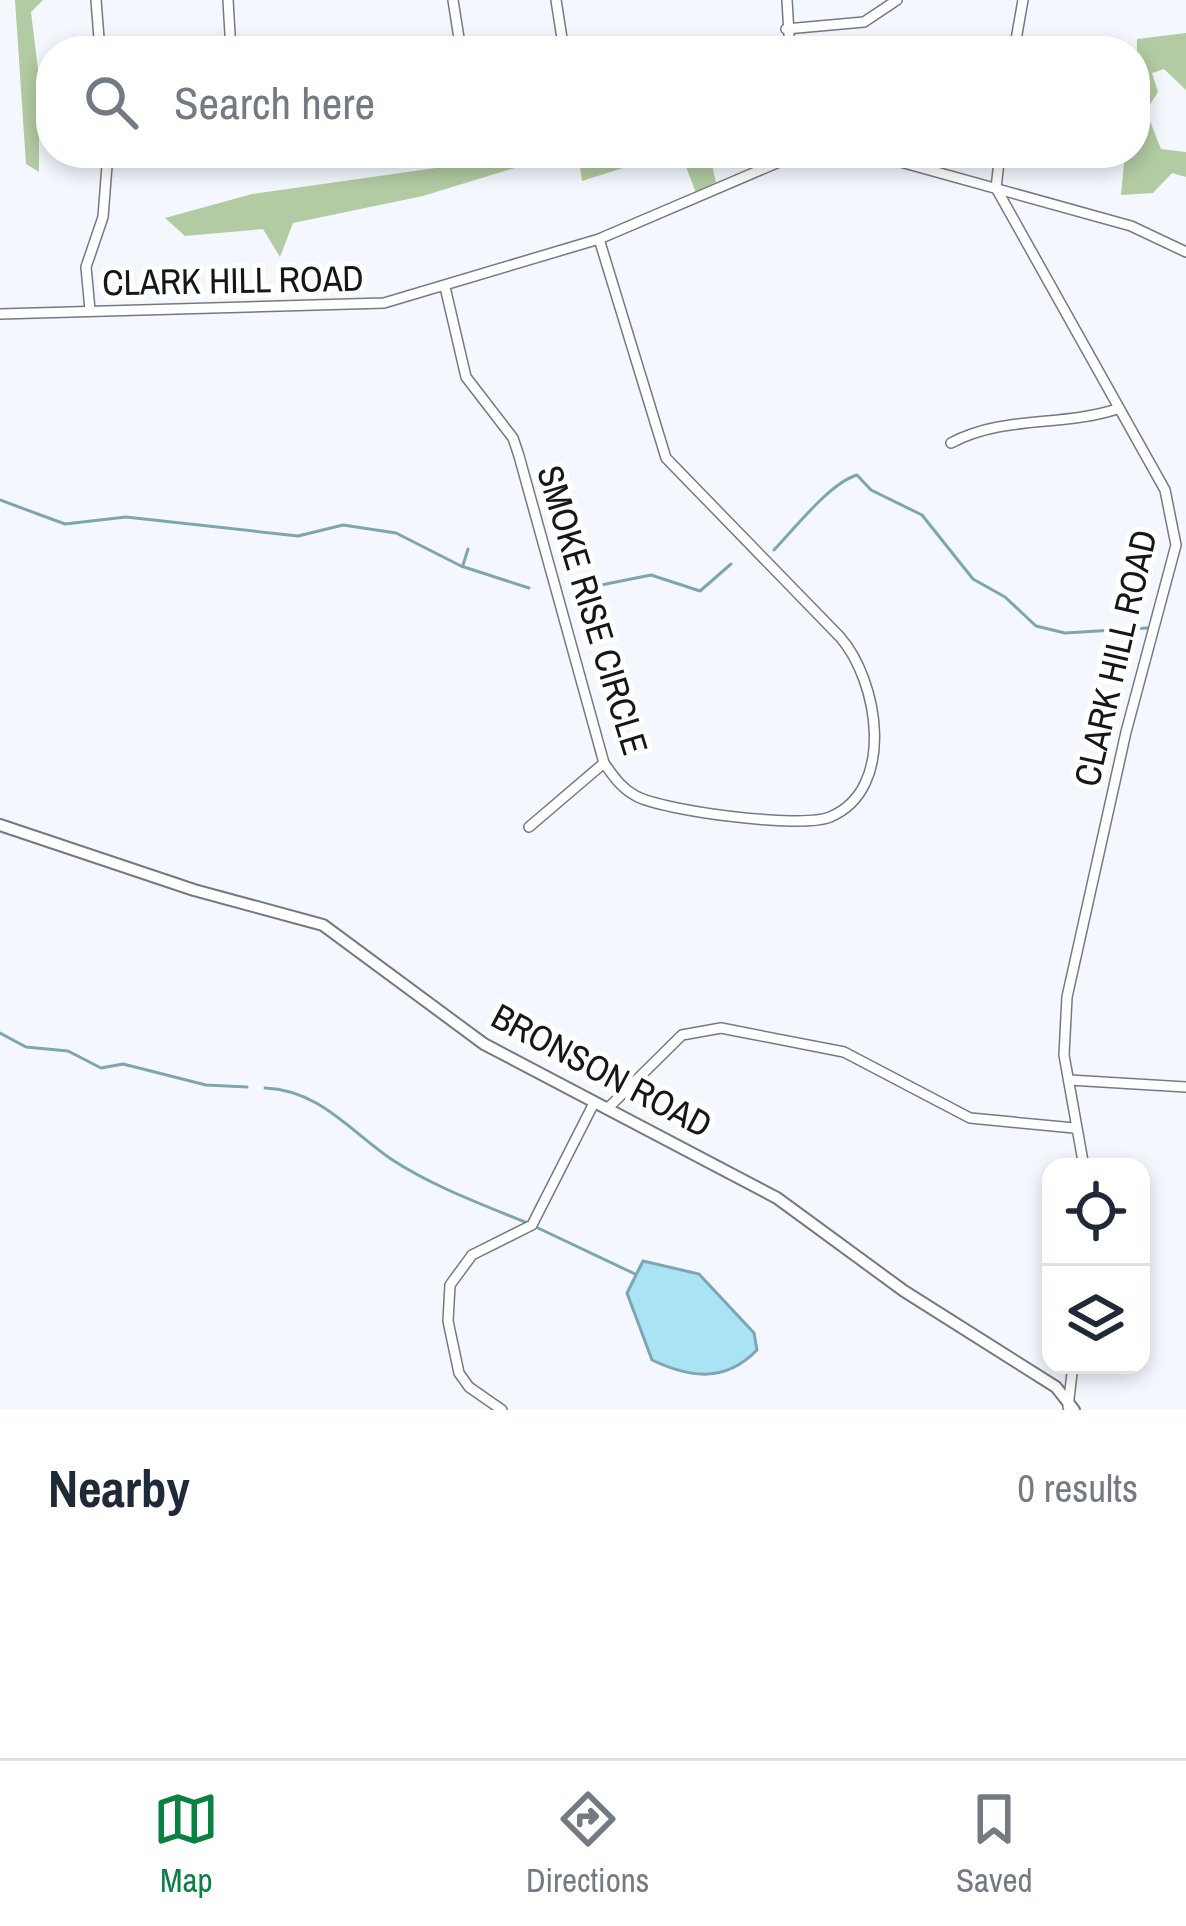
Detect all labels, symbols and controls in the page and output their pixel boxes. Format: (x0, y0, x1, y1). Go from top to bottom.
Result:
search box (36, 36, 1150, 168)
icon: search (78, 69, 144, 135)
text: Search here (174, 72, 375, 133)
street label: CLARK HILL ROAD (102, 254, 364, 306)
street label: SMOKE RISE CIRCLE (526, 459, 660, 761)
street label: CLARK HILL ROAD (1062, 525, 1168, 791)
street label: BRONSON ROAD (484, 992, 720, 1148)
map controls (1042, 1158, 1150, 1374)
button: locate (1042, 1158, 1150, 1266)
button: layers (1042, 1266, 1150, 1374)
text: Nearby (48, 1454, 190, 1523)
text: 0 results (1017, 1462, 1138, 1514)
tab: Map (153, 1786, 219, 1902)
tab: Directions (526, 1786, 649, 1902)
tab: Saved (956, 1786, 1033, 1902)

